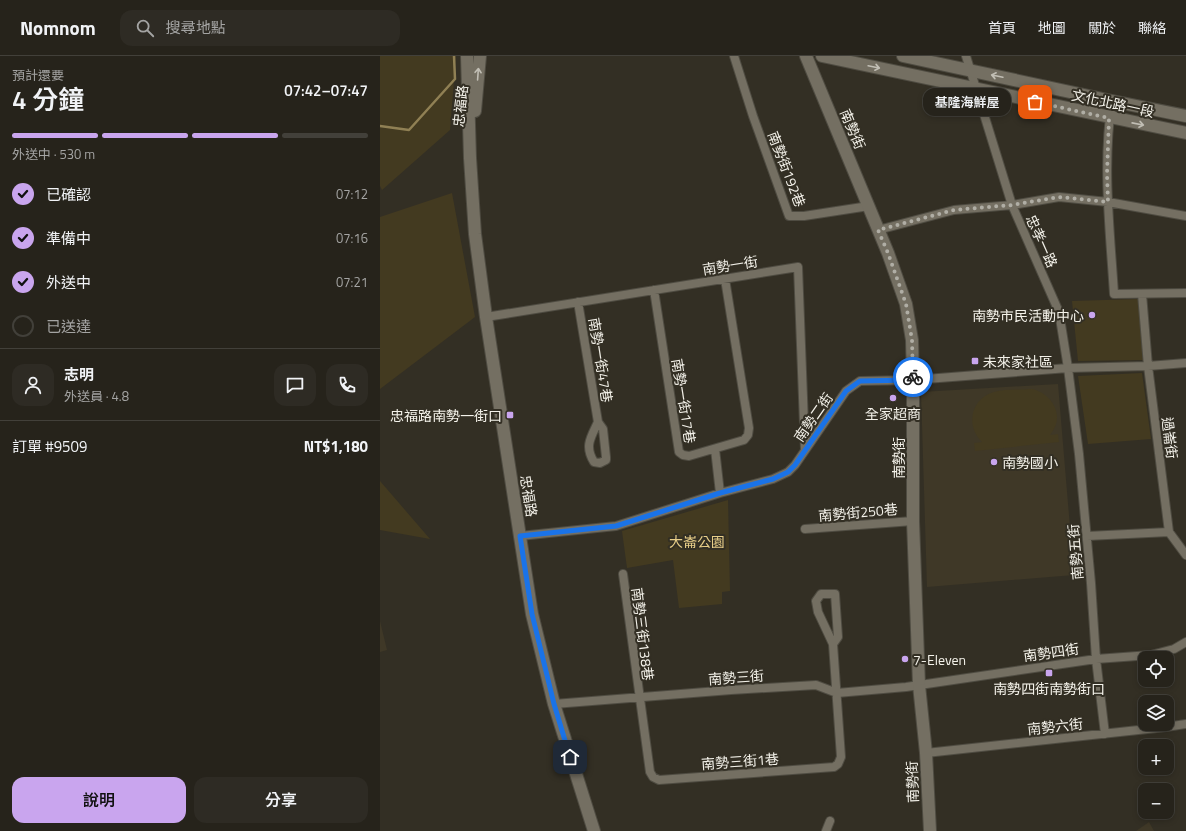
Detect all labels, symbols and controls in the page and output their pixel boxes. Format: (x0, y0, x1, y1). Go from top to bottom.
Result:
search box (120, 10, 400, 46)
text: Nomnom (20, 13, 96, 42)
text: 搜尋地點 (166, 16, 226, 39)
icon: search (134, 17, 156, 39)
text: 首頁 (988, 17, 1016, 38)
text: 地圖 (1038, 17, 1066, 38)
text: 關於 (1088, 17, 1116, 38)
text: 聯絡 (1138, 17, 1166, 38)
one-way arrow (867, 64, 880, 72)
text: 預計還要 (12, 65, 64, 85)
one-way arrow (475, 68, 482, 81)
one-way arrow (991, 72, 1004, 80)
text: 07:42–07:47 (284, 79, 368, 102)
text: 4 分鐘 (12, 80, 84, 119)
street label: 忠福路 (447, 84, 473, 128)
street label: 文化北路一段 (1070, 84, 1156, 122)
pin (1018, 85, 1052, 119)
callout: 基隆海鮮屋 (923, 88, 1011, 116)
icon: bag (1024, 91, 1046, 113)
text: 基隆海鮮屋 (934, 92, 1000, 112)
street label: 南勢街 (835, 106, 871, 152)
one-way arrow (1131, 120, 1144, 128)
street label: 南勢街192巷 (763, 128, 811, 210)
text: 外送中 · 530 m (12, 144, 95, 164)
icon: check (12, 183, 34, 205)
text: 已確認 (46, 183, 91, 206)
text: 07:12 (336, 184, 368, 204)
street label: 忠孝一路 (1021, 211, 1063, 271)
icon: check (12, 227, 34, 249)
text: 準備中 (46, 227, 91, 250)
text: 07:16 (336, 228, 368, 248)
street label: 南勢一街 (701, 250, 759, 280)
icon: check (12, 271, 34, 293)
text: 外送中 (46, 271, 91, 294)
text: 07:21 (336, 272, 368, 292)
place label: 南勢市民活動中心 (972, 305, 1084, 326)
marker: 南勢市民活動中心 (1087, 310, 1097, 320)
text: 已送達 (46, 315, 91, 338)
street label: 南勢一街47巷 (584, 316, 618, 404)
place label: 未來家社區 (983, 351, 1053, 372)
marker: 未來家社區 (970, 356, 980, 366)
street label: 南勢一街17巷 (667, 357, 701, 445)
courier (893, 357, 933, 397)
text: 志明 (64, 363, 94, 386)
button: person (12, 364, 54, 406)
button: chat (274, 364, 316, 406)
button: phone (326, 364, 368, 406)
icon: bike (902, 366, 924, 388)
text: 外送員 · 4.8 (64, 386, 129, 406)
street label: 南勢二街 (788, 388, 838, 446)
marker: 全家超商 (888, 393, 898, 403)
place label: 全家超商 (865, 403, 921, 424)
place label: 忠福路南勢一街口 (390, 405, 502, 426)
marker: 忠福路南勢一街口 (505, 410, 515, 420)
street label: 過崙街 (1157, 416, 1183, 460)
text: 訂單 #9509 (12, 435, 87, 458)
text: NT$1,180 (304, 435, 368, 458)
street label: 南勢街 (888, 437, 909, 479)
place label: 南勢國小 (1002, 452, 1058, 473)
marker: 南勢國小 (989, 457, 999, 467)
street label: 忠福路 (515, 474, 543, 518)
street label: 南勢街250巷 (817, 498, 899, 526)
street label: 南勢五街 (1062, 523, 1088, 581)
park label: 大崙公園 (669, 531, 725, 552)
street label: 南勢三街138巷 (627, 586, 659, 682)
street label: 南勢四街 (1022, 638, 1080, 666)
place label: 7-Eleven (913, 649, 966, 670)
map controls (1138, 651, 1174, 819)
button: locate (1138, 651, 1174, 687)
marker: 7-Eleven (900, 654, 910, 664)
street label: 南勢三街 (707, 665, 765, 689)
marker: 南勢四街南勢街口 (1044, 668, 1054, 678)
place label: 南勢四街南勢街口 (993, 678, 1105, 699)
button: layers (1138, 695, 1174, 731)
street label: 南勢六街 (1026, 713, 1084, 739)
button: + (1138, 739, 1174, 775)
pin (553, 740, 587, 774)
icon: home (559, 746, 581, 768)
street label: 南勢三街1巷 (700, 748, 780, 774)
street label: 南勢街 (901, 761, 923, 803)
button: 說明 (12, 777, 186, 823)
button: 分享 (194, 777, 368, 823)
button: − (1138, 783, 1174, 819)

